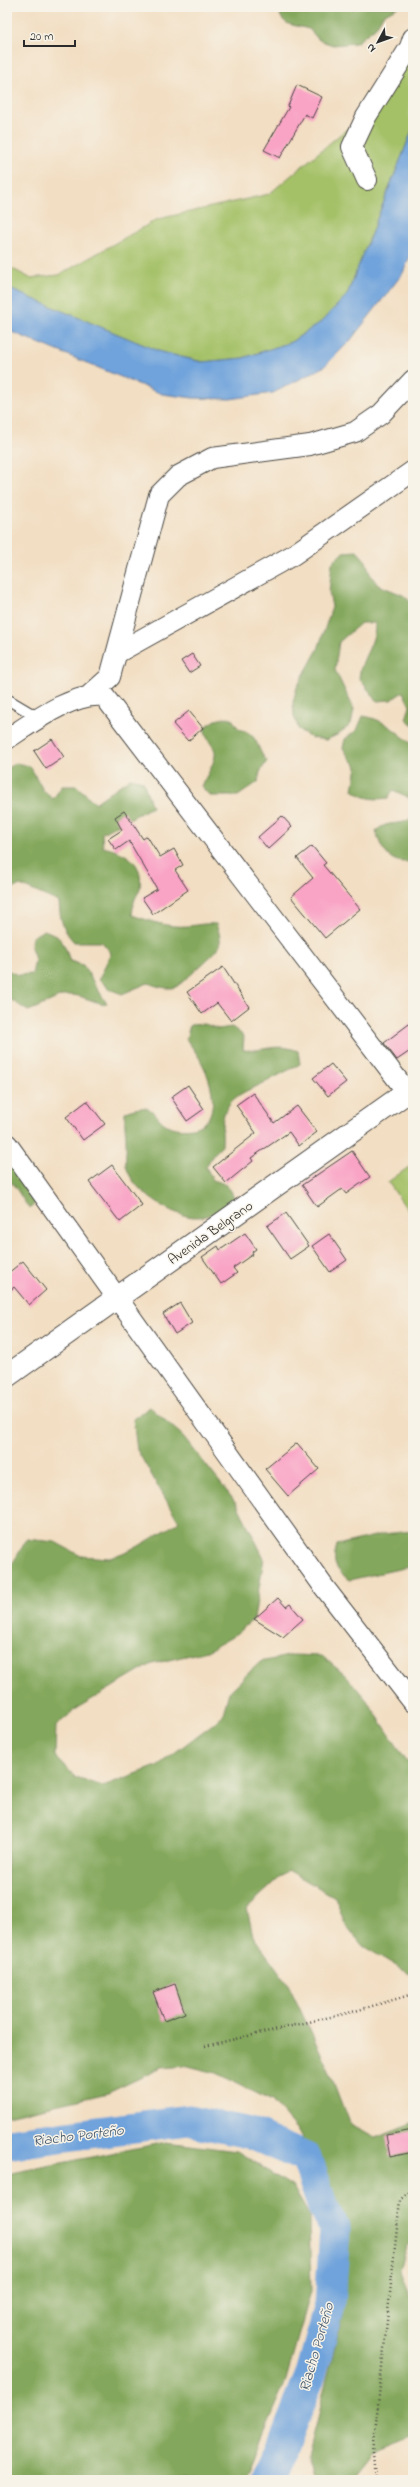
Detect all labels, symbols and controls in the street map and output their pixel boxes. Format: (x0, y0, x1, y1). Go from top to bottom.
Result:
scale bar (24, 22, 75, 48)
north arrow (358, 22, 398, 62)
text: 20 m (30, 28, 53, 46)
text: N (363, 40, 380, 56)
street label: Avenida Belgrano (164, 1196, 258, 1271)
water label: Riacho Porteño (31, 2119, 126, 2152)
water label: Riacho Porteño (294, 2299, 340, 2394)

